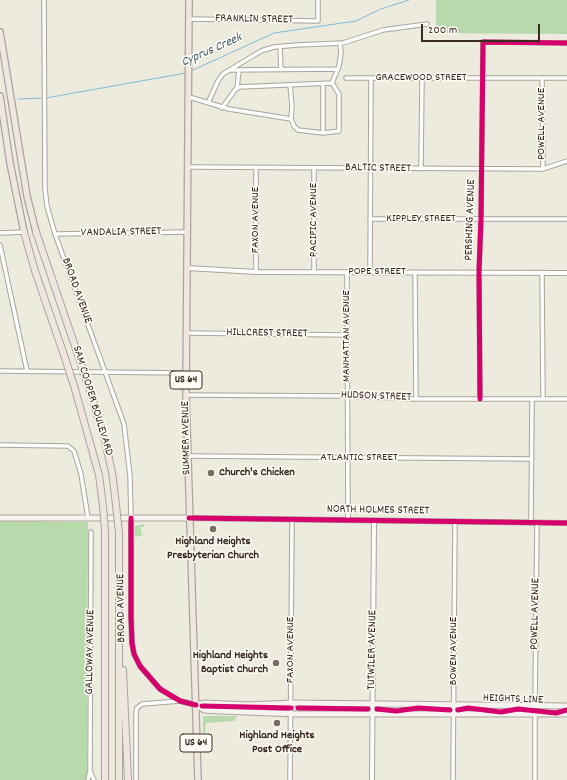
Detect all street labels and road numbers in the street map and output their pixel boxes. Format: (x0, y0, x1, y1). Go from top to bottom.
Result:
street label: FRANKLIN STREET (215, 12, 293, 28)
street label: GRACEWOOD STREET (375, 71, 467, 85)
street label: POWELL AVENUE (535, 88, 549, 160)
street label: BALTIC STREET (345, 161, 411, 177)
street label: PERSHING AVENUE (462, 179, 480, 261)
street label: PACIFIC AVENUE (307, 183, 321, 257)
street label: FAXON AVENUE (249, 187, 263, 253)
street label: KIPPLEY STREET (386, 212, 456, 226)
street label: VANDALIA STREET (81, 225, 161, 241)
street label: BROAD AVENUE (57, 256, 95, 326)
street label: POPE STREET (348, 265, 406, 279)
street label: MANHATTAN AVENUE (340, 290, 354, 382)
street label: HILLCREST STREET (226, 326, 308, 342)
street label: SAM COOPER BOULEVARD (68, 344, 116, 458)
road number: US 64 (170, 371, 202, 389)
street label: HUDSON STREET (340, 389, 412, 405)
street label: SUMMER AVENUE (179, 401, 195, 475)
street label: ATLANTIC STREET (320, 451, 398, 465)
street label: NORTH HOLMES STREET (327, 503, 429, 519)
street label: BROAD AVENUE (114, 573, 130, 643)
street label: POWELL AVENUE (528, 578, 544, 650)
street label: GALLOWAY AVENUE (83, 609, 99, 695)
street label: TUTWILER AVENUE (365, 610, 381, 690)
street label: FAXON AVENUE (284, 617, 298, 683)
street label: BOWEN AVENUE (447, 617, 461, 685)
street label: HEIGHTS LINE (483, 692, 543, 708)
road number: US 64 (180, 734, 212, 752)

